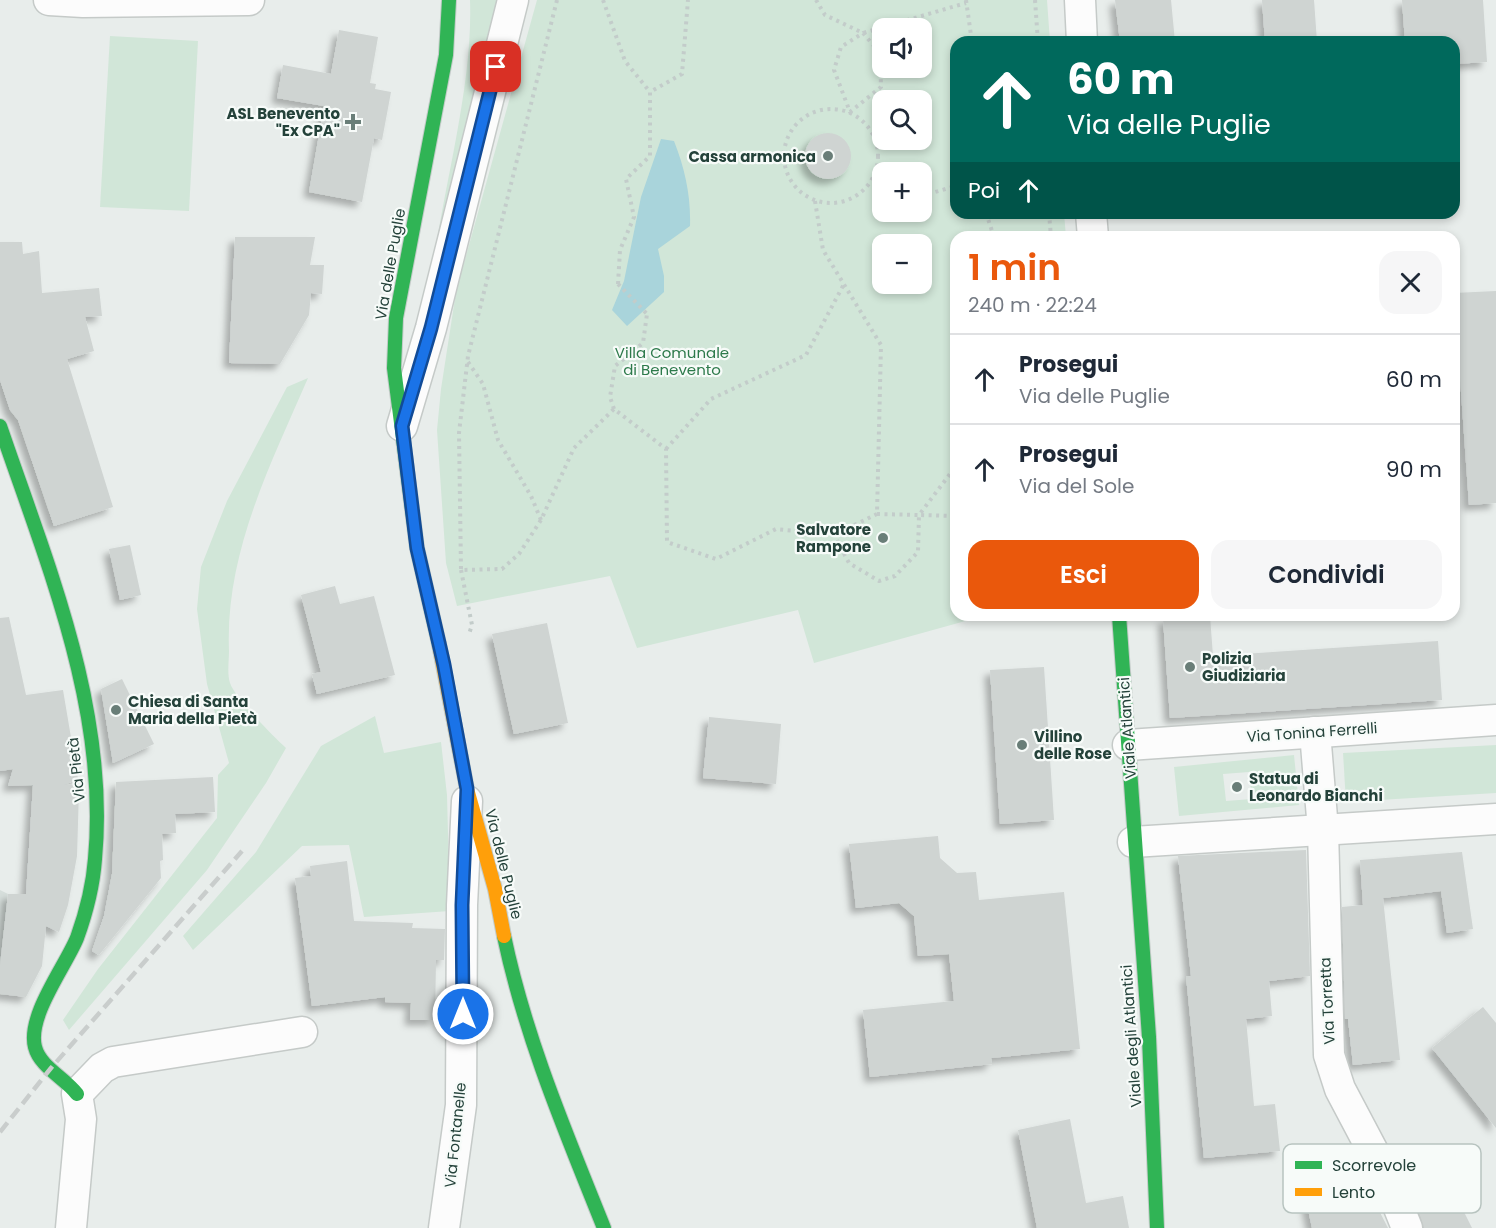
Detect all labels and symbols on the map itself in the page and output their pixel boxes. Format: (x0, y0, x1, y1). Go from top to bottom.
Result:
pin (470, 41, 521, 92)
place label: ASL Benevento "Ex CPA" (227, 103, 340, 141)
marker: ASL Benevento "Ex CPA" (344, 113, 362, 131)
place label: Cassa armonica (688, 146, 816, 167)
marker: Cassa armonica (821, 149, 835, 163)
street label: Via delle Puglie (370, 206, 410, 322)
park label: Villa Comunale di Benevento (615, 342, 729, 380)
place label: Salvatore Rampone (796, 519, 871, 557)
marker: Salvatore Rampone (876, 531, 890, 545)
place label: Polizia Giudiziaria (1202, 648, 1286, 686)
marker: Polizia Giudiziaria (1183, 660, 1197, 674)
street label: Viale Atlantici (1113, 676, 1141, 780)
place label: Chiesa di Santa Maria della Pietà (128, 691, 257, 729)
marker: Chiesa di Santa Maria della Pietà (109, 703, 123, 717)
street label: Via Tonina Ferrelli (1246, 717, 1378, 747)
place label: Villino delle Rose (1034, 726, 1112, 764)
street label: Via Pietà (62, 736, 90, 804)
marker: Villino delle Rose (1015, 738, 1029, 752)
place label: Statua di Leonardo Bianchi (1249, 768, 1383, 806)
marker: Statua di Leonardo Bianchi (1230, 780, 1244, 794)
street label: Via delle Puglie (480, 807, 528, 921)
street label: Via Torretta (1314, 957, 1340, 1045)
street label: Viale degli Atlantici (1116, 964, 1146, 1108)
position arrow (431, 982, 495, 1046)
street label: Via Fontanelle (439, 1081, 471, 1189)
legend (1283, 1144, 1481, 1213)
text: Scorrevole (1332, 1154, 1416, 1177)
text: Lento (1332, 1181, 1375, 1204)

